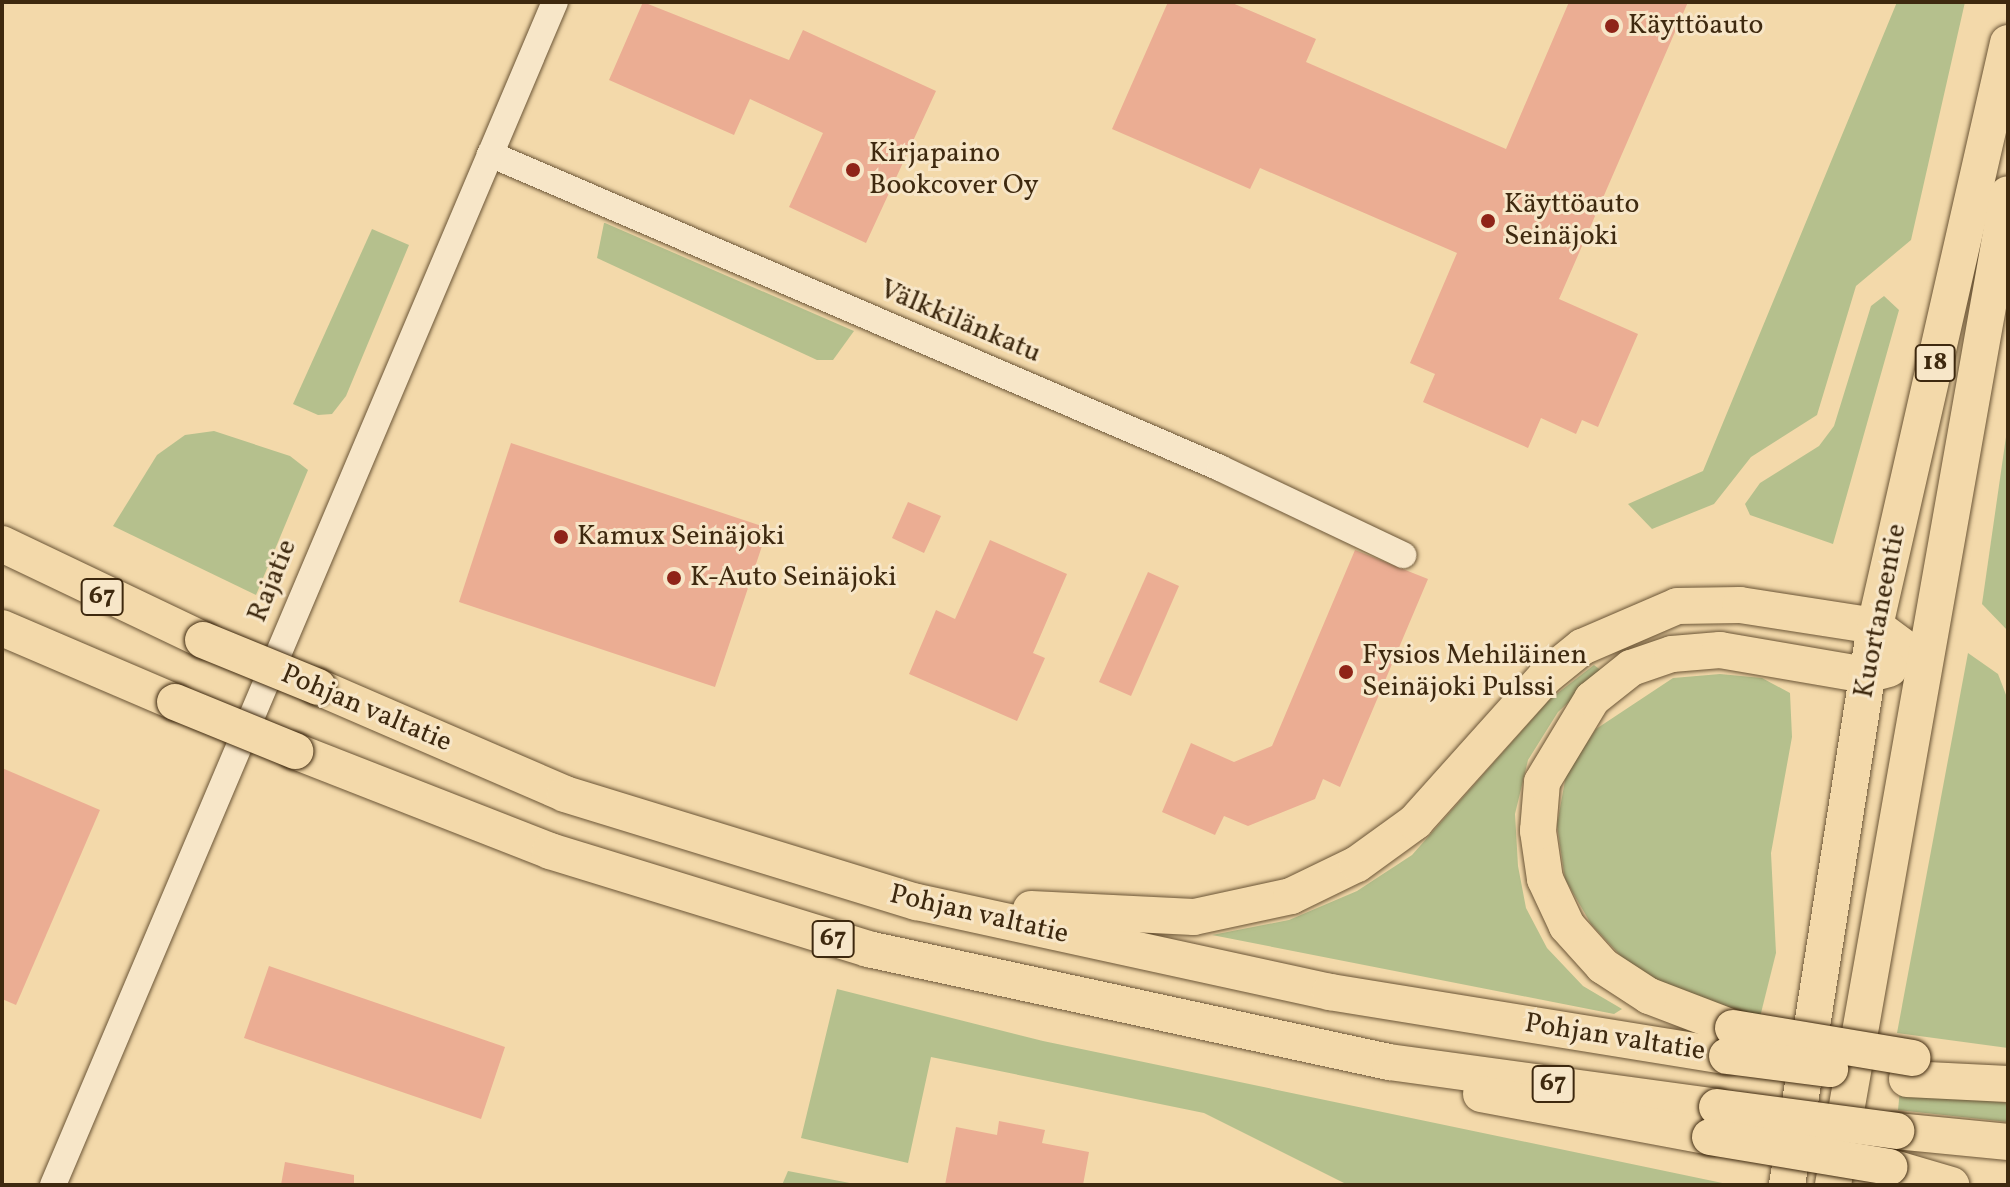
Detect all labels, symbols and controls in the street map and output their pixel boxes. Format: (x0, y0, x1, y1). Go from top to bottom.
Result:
place label: Käyttöauto (1628, 9, 1763, 43)
marker: Käyttöauto (1603, 17, 1621, 35)
place label: Kirjapaino Bookcover Oy (869, 137, 1039, 203)
marker: Kirjapaino Bookcover Oy (844, 161, 862, 179)
place label: Käyttöauto Seinäjoki (1504, 188, 1639, 254)
marker: Käyttöauto Seinäjoki (1479, 212, 1497, 230)
street label: Välkkilänkatu (874, 273, 1046, 371)
road number: 18 (1913, 341, 1957, 385)
place label: Kamux Seinäjoki (577, 520, 785, 554)
street label: Kuortaneentie (1848, 521, 1914, 701)
marker: Kamux Seinäjoki (552, 528, 570, 546)
street label: Rajatie (241, 535, 305, 627)
place label: K-Auto Seinäjoki (690, 561, 897, 595)
marker: K-Auto Seinäjoki (665, 569, 683, 587)
road number: 67 (80, 575, 124, 619)
place label: Fysios Mehiläinen Seinäjoki Pulssi (1362, 639, 1587, 705)
street label: Pohjan valtatie (275, 658, 457, 760)
marker: Fysios Mehiläinen Seinäjoki Pulssi (1337, 663, 1355, 681)
street label: Pohjan valtatie (886, 878, 1072, 952)
road number: 67 (811, 917, 855, 961)
street label: Pohjan valtatie (1522, 1007, 1708, 1069)
road number: 67 (1531, 1062, 1575, 1106)

